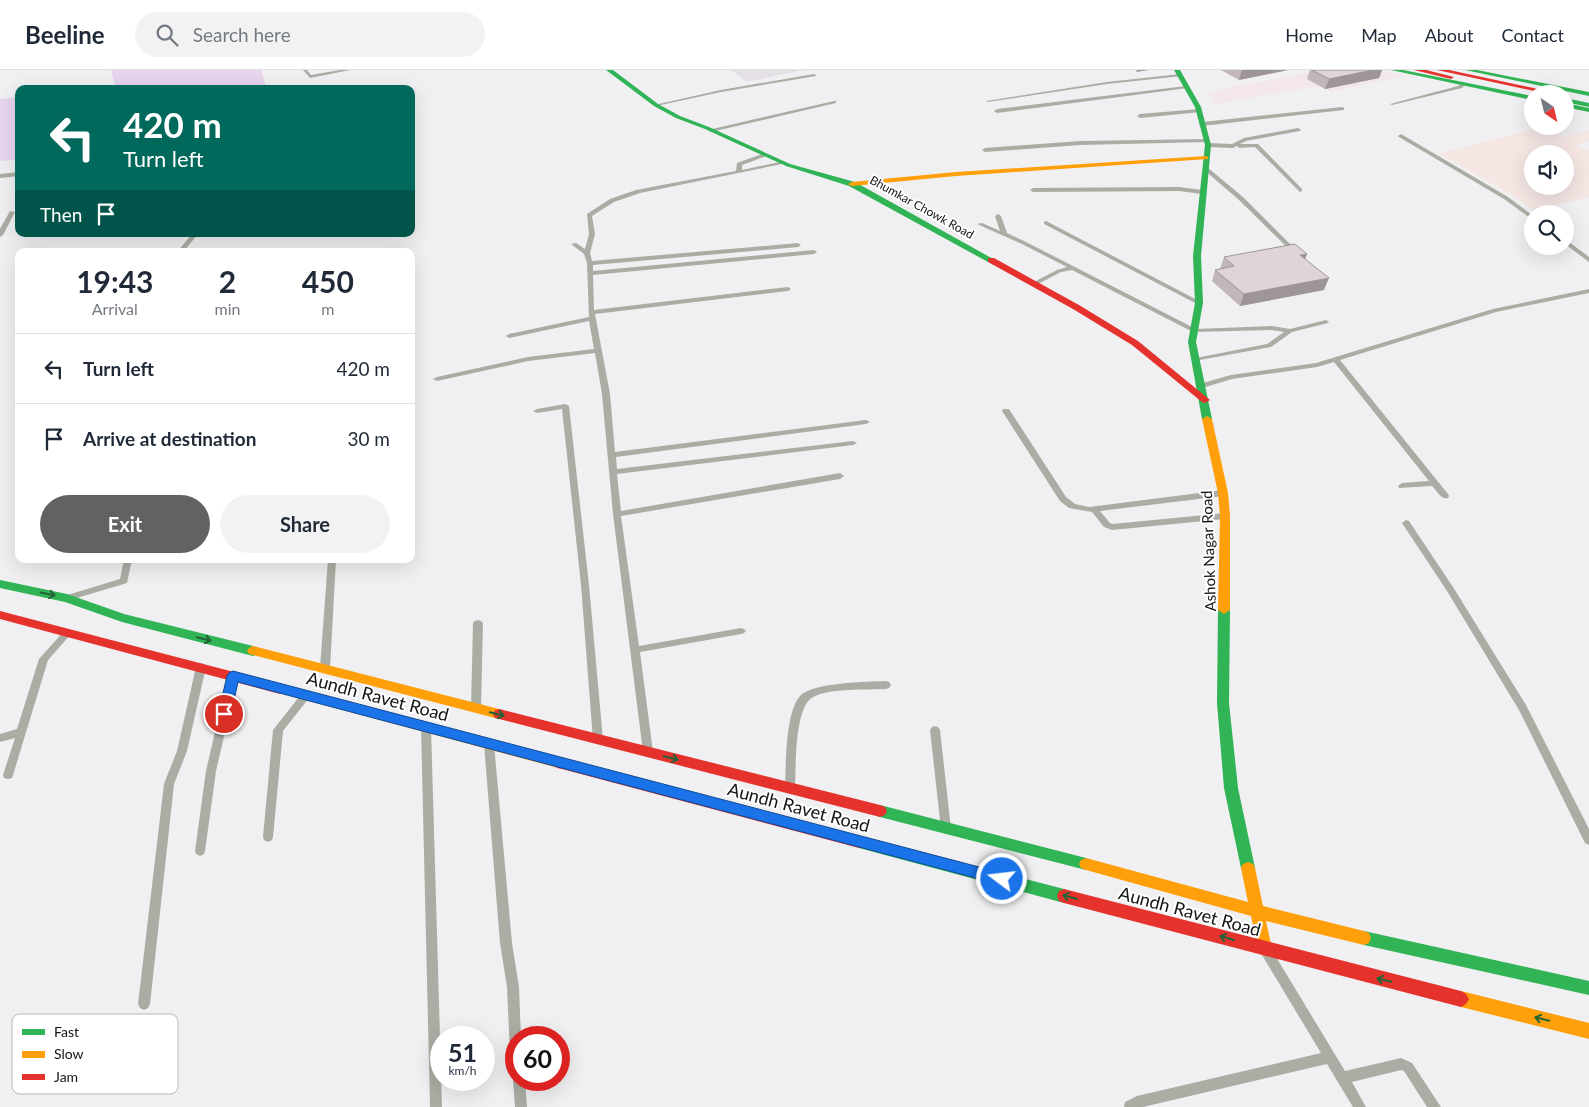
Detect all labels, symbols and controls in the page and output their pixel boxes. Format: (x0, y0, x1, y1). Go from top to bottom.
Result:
search box (135, 12, 485, 57)
text: Beeline (25, 20, 105, 49)
icon: search (153, 21, 181, 49)
text: Search here (193, 23, 291, 46)
text: Home (1285, 24, 1333, 46)
text: Map (1361, 24, 1397, 46)
text: About (1425, 24, 1474, 46)
text: Contact (1502, 24, 1564, 46)
north arrow (1524, 85, 1574, 135)
map controls (1524, 85, 1574, 255)
text: 420 m (123, 103, 222, 145)
icon: left (40, 105, 105, 170)
text: Turn left (123, 145, 204, 172)
button: sound (1524, 145, 1574, 195)
street label: Bhumkar Chowk Road (867, 172, 977, 242)
icon: arrive (92, 200, 120, 228)
text: Then (40, 203, 82, 226)
button: search (1524, 205, 1574, 255)
text: 19:43 (76, 263, 153, 299)
text: 2 (219, 263, 236, 299)
text: 450 (302, 263, 354, 299)
text: Arrival (92, 299, 138, 318)
text: min (215, 299, 241, 318)
text: m (321, 299, 334, 318)
icon: left (40, 355, 68, 383)
text: Turn left (83, 357, 154, 380)
text: 420 m (336, 357, 390, 380)
icon: arrive (40, 425, 68, 453)
text: Arrive at destination (83, 427, 256, 450)
text: 30 m (347, 427, 390, 450)
street label: Ashok Nagar Road (1197, 490, 1219, 612)
button: Exit (40, 495, 210, 553)
button: Share (220, 495, 390, 553)
one-way arrow (39, 590, 55, 599)
one-way arrow (195, 635, 211, 644)
street label: Aundh Ravet Road (305, 666, 451, 726)
pin (203, 693, 245, 735)
icon: arrive (210, 700, 238, 728)
one-way arrow (488, 710, 504, 719)
one-way arrow (663, 754, 679, 764)
street label: Aundh Ravet Road (726, 777, 872, 837)
position arrow (975, 852, 1027, 904)
street label: Aundh Ravet Road (1117, 881, 1263, 941)
one-way arrow (1062, 892, 1078, 901)
one-way arrow (1219, 933, 1235, 943)
one-way arrow (1377, 975, 1393, 984)
legend (12, 1014, 178, 1094)
one-way arrow (1534, 1014, 1550, 1024)
text: Fast (54, 1023, 79, 1040)
speed limit sign: 60 (505, 1026, 570, 1091)
text: 51 (448, 1037, 477, 1067)
text: Slow (54, 1045, 84, 1062)
text: km/h (448, 1063, 477, 1078)
text: Jam (54, 1068, 78, 1085)

